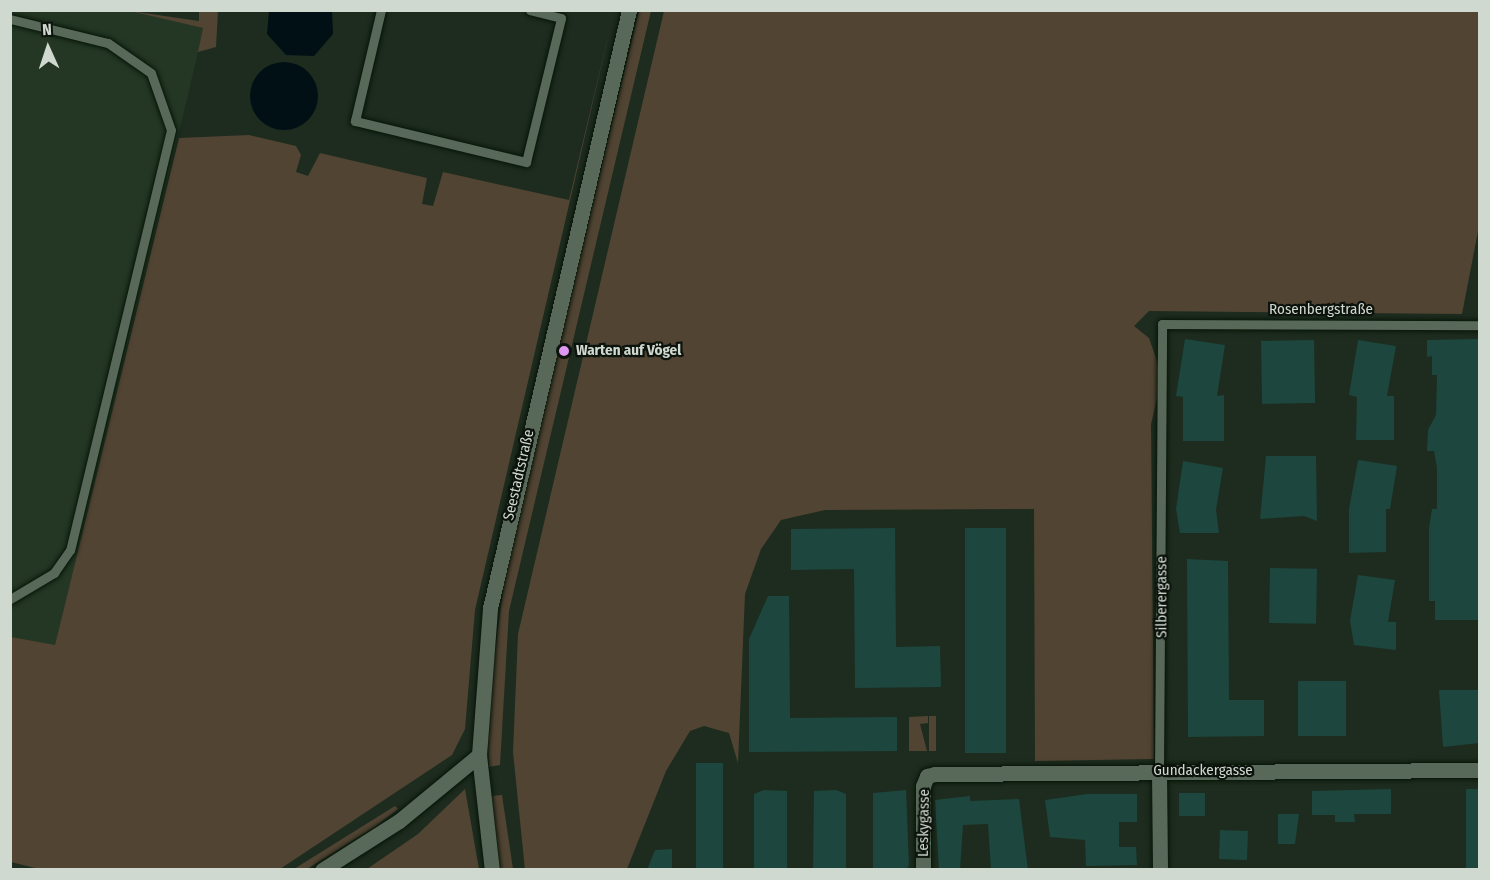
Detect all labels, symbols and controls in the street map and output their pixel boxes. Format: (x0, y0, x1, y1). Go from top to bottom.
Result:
north arrow (18, 18, 78, 78)
text: N (42, 20, 52, 39)
street label: Rosenbergstraße (1269, 301, 1373, 319)
place label: Warten auf Vögel (576, 342, 681, 360)
marker: Warten auf Vögel (557, 344, 571, 358)
street label: Seestadtstraße (500, 428, 538, 522)
street label: Silberergasse (1153, 556, 1171, 638)
street label: Gundackergasse (1153, 762, 1253, 780)
street label: Leskygasse (914, 789, 934, 857)

